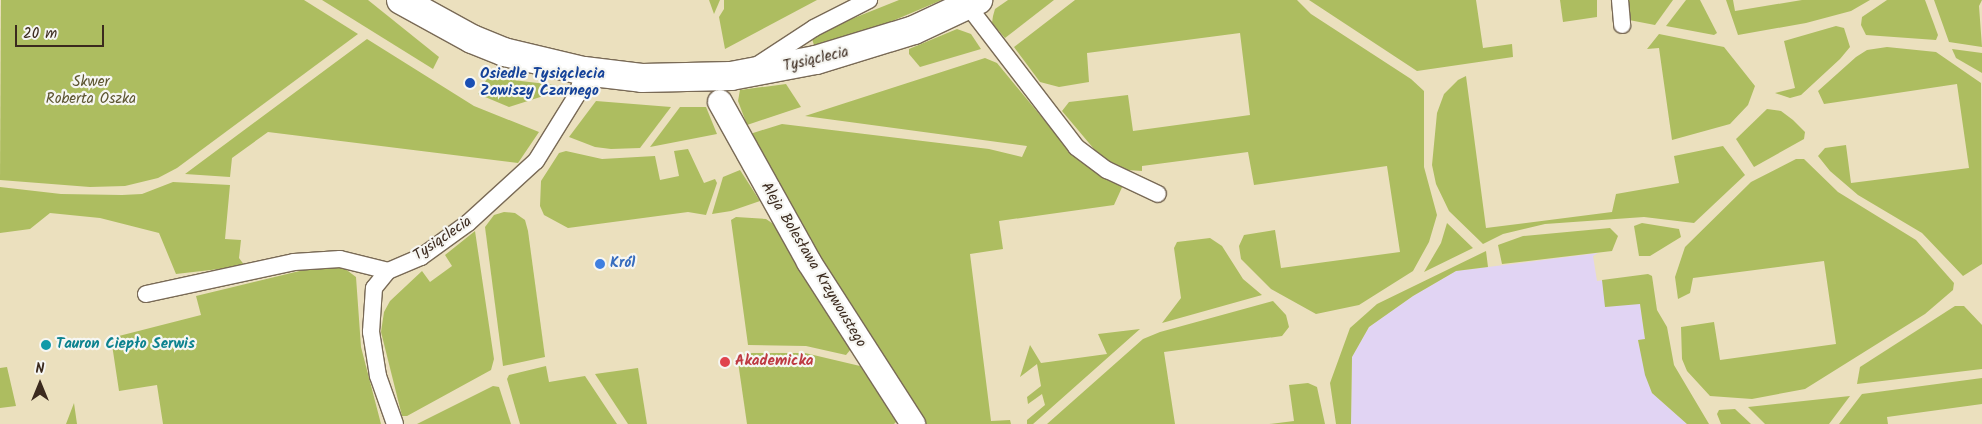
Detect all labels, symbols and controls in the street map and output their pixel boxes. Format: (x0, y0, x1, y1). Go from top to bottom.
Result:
scale bar (18, 15, 106, 47)
text: 20 m (23, 22, 57, 46)
street label: Tysiąclecia (782, 44, 850, 76)
place label: Osiedle Tysiąclecia Zawiszy Czarnego (480, 65, 605, 100)
park label: Skwer Roberta Oszka (46, 73, 136, 108)
marker: Osiedle Tysiąclecia Zawiszy Czarnego (464, 77, 476, 89)
street label: Aleja Bolesława Krzywoustego (756, 179, 870, 351)
street label: Tysiąclecia (410, 213, 476, 265)
place label: Król (610, 255, 635, 273)
marker: Król (594, 258, 606, 270)
place label: Tauron Ciepło Serwis (56, 336, 195, 354)
marker: Tauron Ciepło Serwis (40, 339, 52, 351)
place label: Akademicka (735, 353, 813, 371)
marker: Akademicka (719, 356, 731, 368)
text: N (36, 358, 44, 380)
north arrow (15, 359, 65, 409)

